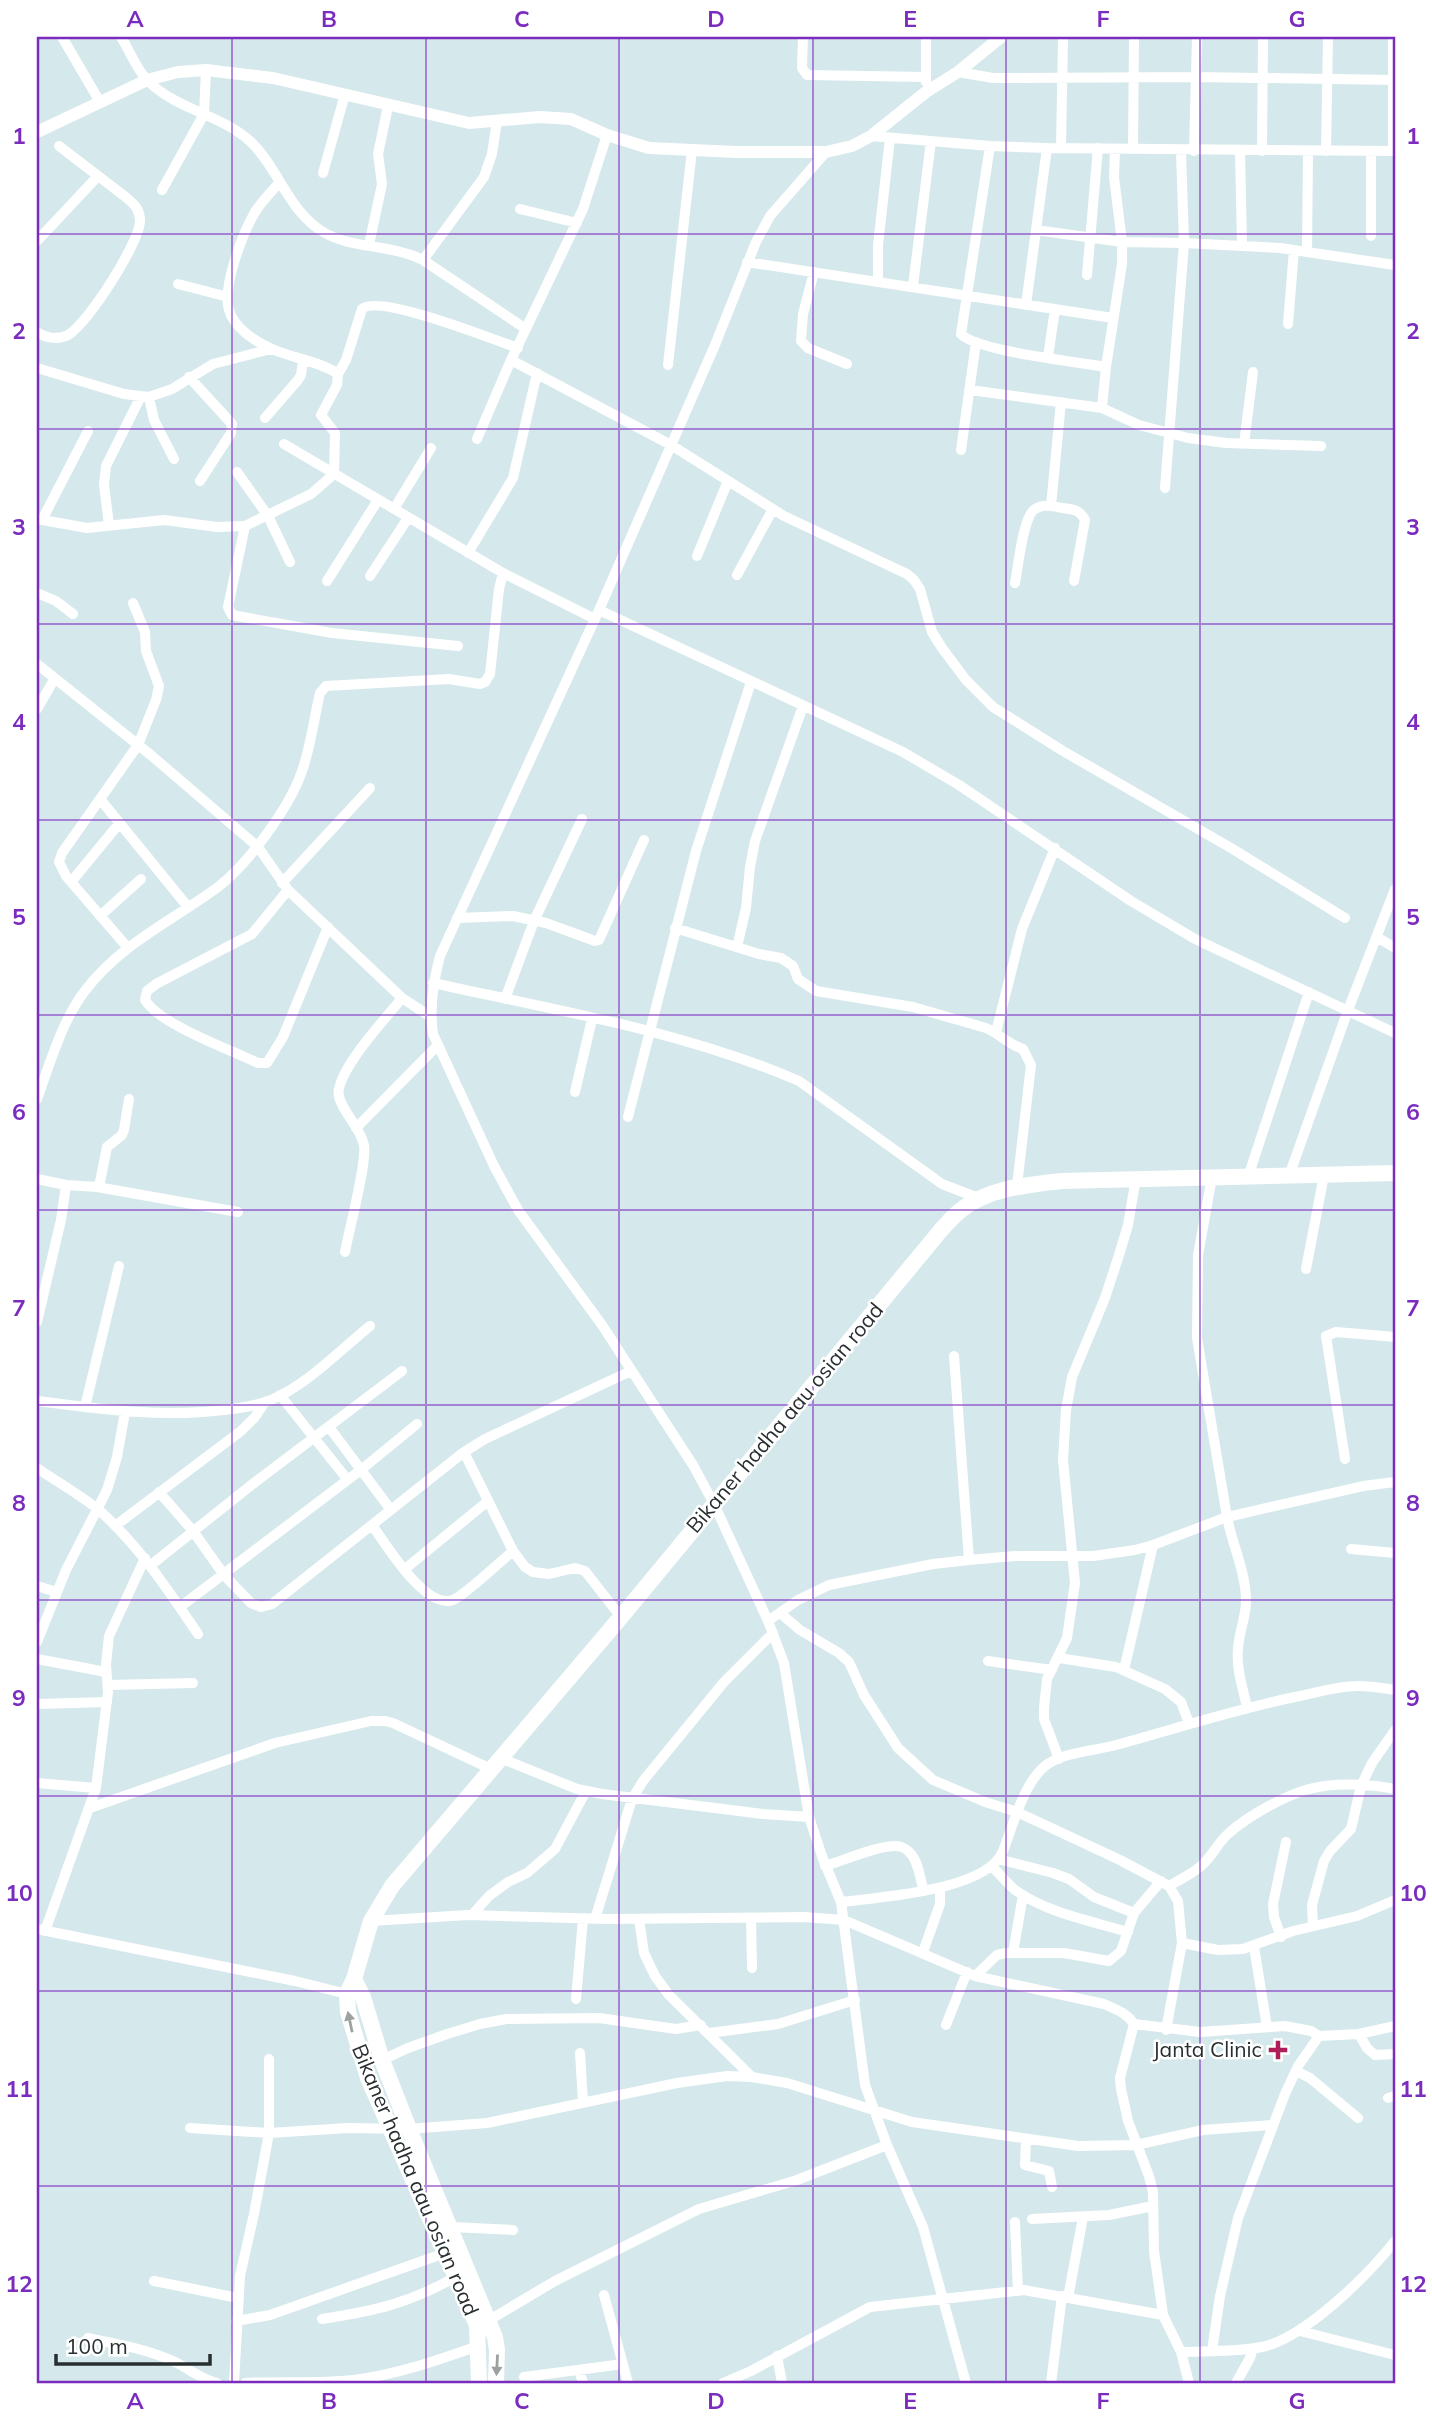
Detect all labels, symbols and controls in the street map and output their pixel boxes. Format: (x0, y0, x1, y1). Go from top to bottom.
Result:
text: A (126, 4, 144, 33)
text: B (321, 4, 337, 33)
text: C (514, 4, 530, 33)
text: D (707, 4, 725, 33)
text: E (903, 4, 917, 33)
text: F (1096, 4, 1110, 33)
text: G (1288, 4, 1306, 33)
text: 1 (12, 121, 26, 150)
text: 1 (1406, 121, 1420, 150)
text: 2 (12, 316, 26, 345)
text: 2 (1406, 316, 1420, 345)
text: 3 (12, 512, 26, 541)
text: 3 (1406, 512, 1420, 541)
text: 4 (12, 707, 26, 736)
text: 4 (1406, 707, 1420, 736)
text: 5 (12, 902, 26, 931)
text: 5 (1406, 902, 1420, 931)
text: 6 (12, 1097, 26, 1126)
text: 6 (1406, 1097, 1420, 1126)
text: 7 (12, 1293, 26, 1322)
text: 7 (1406, 1293, 1420, 1322)
street label: Bikaner hadha aau osian road (680, 1297, 888, 1538)
text: 8 (12, 1488, 26, 1517)
text: 8 (1406, 1488, 1420, 1517)
text: 9 (12, 1683, 26, 1712)
text: 9 (1406, 1683, 1420, 1712)
text: 10 (5, 1878, 33, 1907)
text: 10 (1399, 1878, 1427, 1907)
one-way arrow (345, 2011, 356, 2033)
place label: Janta Clinic (1153, 2036, 1262, 2062)
street label: Bikaner hadha aau osian road (347, 2040, 485, 2319)
marker: Janta Clinic (1268, 2040, 1288, 2060)
text: 11 (5, 2074, 33, 2103)
text: 11 (1399, 2074, 1427, 2103)
text: 12 (5, 2269, 33, 2298)
text: 12 (1399, 2269, 1427, 2298)
scale bar (56, 2322, 210, 2366)
text: 100 m (66, 2333, 128, 2359)
one-way arrow (491, 2354, 502, 2376)
text: A (126, 2386, 144, 2415)
text: B (321, 2386, 337, 2415)
text: C (514, 2386, 530, 2415)
text: D (707, 2386, 725, 2415)
text: E (903, 2386, 917, 2415)
text: F (1096, 2386, 1110, 2415)
text: G (1288, 2386, 1306, 2415)

